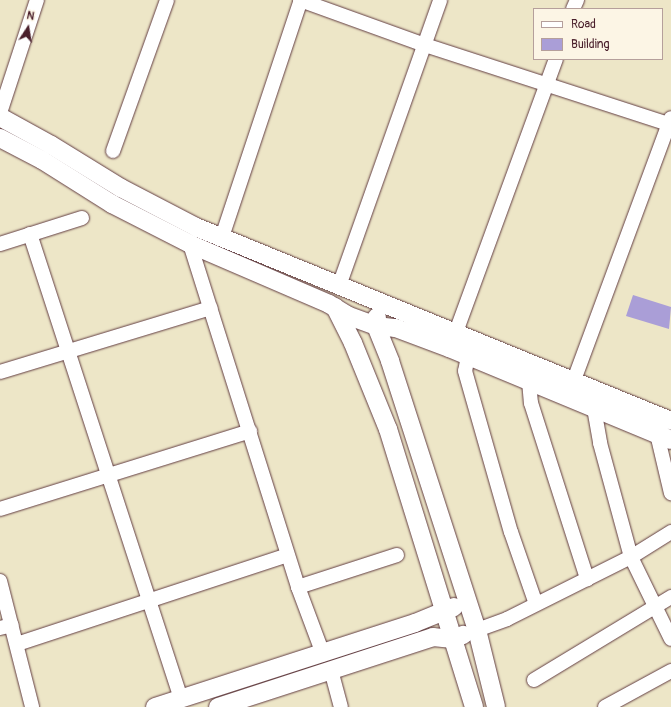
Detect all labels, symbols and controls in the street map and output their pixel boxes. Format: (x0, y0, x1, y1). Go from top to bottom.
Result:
north arrow (8, 8, 48, 48)
legend (533, 8, 663, 60)
text: N (26, 9, 36, 23)
text: Road (571, 17, 596, 32)
text: Building (571, 37, 610, 52)

